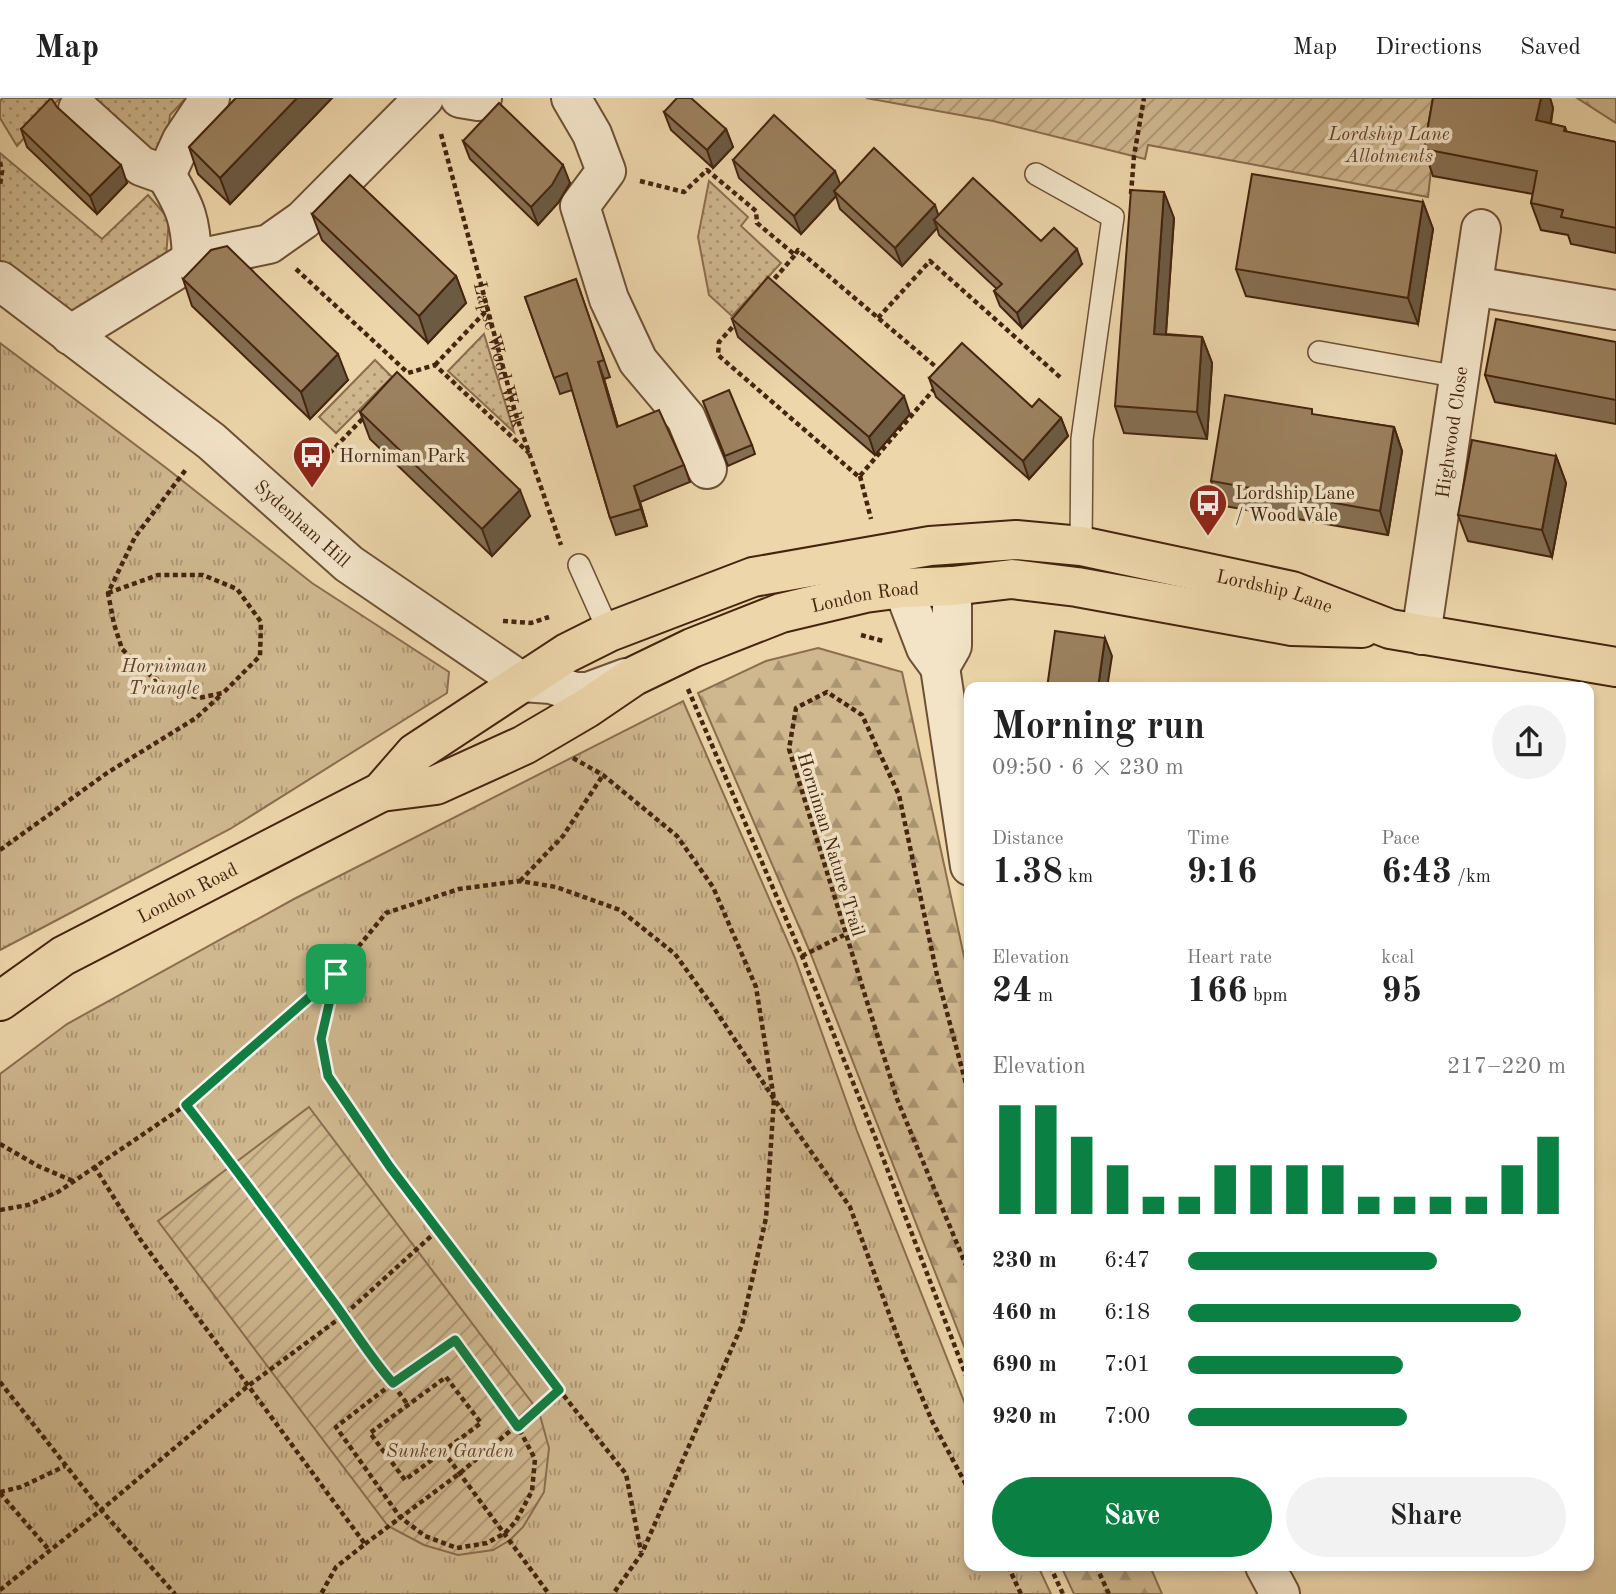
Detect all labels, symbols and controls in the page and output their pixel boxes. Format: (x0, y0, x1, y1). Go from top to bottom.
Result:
text: Map (35, 32, 99, 65)
text: Map (1293, 36, 1337, 60)
text: Directions (1375, 36, 1482, 60)
text: Saved (1520, 36, 1581, 60)
park label: Lordship Lane Allotments (1327, 126, 1450, 167)
street label: Lapse Wood Walk (469, 280, 527, 431)
street label: Highwood Close (1434, 365, 1473, 500)
bus stop icon: Horniman Park (291, 434, 333, 489)
place label: Horniman Park (339, 448, 466, 467)
street label: Sydenham Hill (250, 478, 353, 572)
bus stop icon: Lordship Lane / Wood Vale (1187, 482, 1229, 537)
place label: Lordship Lane / Wood Vale (1235, 485, 1355, 526)
street label: Lordship Lane (1214, 568, 1335, 618)
street label: London Road (810, 580, 920, 617)
park label: Horniman Triangle (120, 658, 207, 699)
button: share (1492, 705, 1566, 779)
text: Morning run (992, 709, 1205, 747)
street label: Horniman Nature Trail (793, 750, 867, 939)
text: 09:50 · 6 × 230 m (992, 756, 1184, 779)
text: Distance (992, 830, 1064, 849)
text: Time (1187, 830, 1229, 849)
text: Pace (1381, 830, 1420, 849)
text: 1.38 (992, 855, 1063, 890)
text: 9:16 (1187, 855, 1257, 890)
text: 6:43 (1381, 855, 1452, 890)
street label: London Road (135, 861, 241, 928)
text: km (1063, 868, 1093, 887)
text: /km (1452, 868, 1491, 887)
pin (306, 944, 366, 1004)
text: Elevation (992, 949, 1069, 968)
text: Heart rate (1187, 949, 1272, 968)
text: kcal (1381, 949, 1414, 968)
icon: arrive (317, 955, 355, 993)
text: 24 (992, 974, 1033, 1009)
text: 166 (1187, 974, 1248, 1009)
text: 95 (1381, 974, 1422, 1009)
text: m (1033, 987, 1053, 1006)
text: bpm (1248, 987, 1288, 1006)
text: Elevation (992, 1055, 1086, 1078)
text: 217–220 m (1447, 1055, 1566, 1078)
text: 230 m (992, 1249, 1057, 1272)
text: 6:47 (1104, 1249, 1150, 1272)
text: 460 m (992, 1301, 1057, 1324)
text: 6:18 (1104, 1301, 1150, 1324)
text: 690 m (992, 1353, 1057, 1376)
text: 7:01 (1104, 1353, 1150, 1376)
text: 920 m (992, 1405, 1057, 1428)
text: 7:00 (1104, 1405, 1150, 1428)
park label: Sunken Garden (386, 1443, 514, 1462)
button: Save (992, 1477, 1272, 1557)
button: Share (1286, 1477, 1566, 1557)

